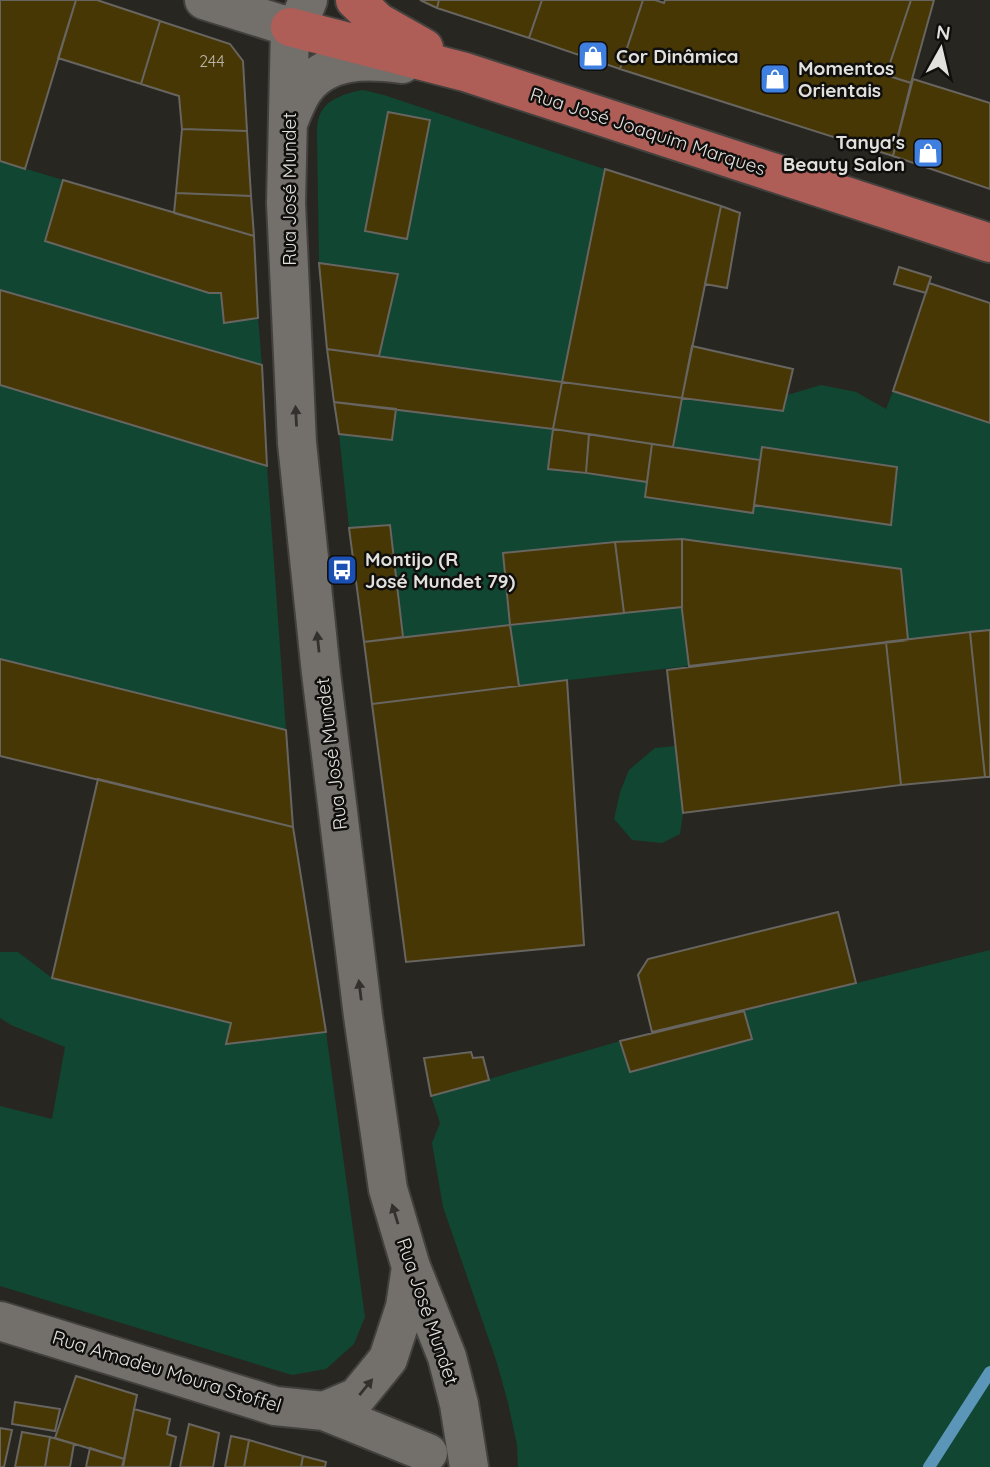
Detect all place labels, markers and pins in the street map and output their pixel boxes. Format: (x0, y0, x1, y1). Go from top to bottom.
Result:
shop icon: Cor Dinâmica (576, 39, 610, 73)
place label: Cor Dinâmica (616, 44, 738, 68)
place label: Momentos Orientais (798, 56, 894, 102)
shop icon: Momentos Orientais (758, 62, 792, 96)
place label: Tanya's Beauty Salon (783, 130, 905, 176)
shop icon: Tanya's Beauty Salon (911, 136, 945, 170)
place label: Montijo (R José Mundet 79) (365, 547, 516, 593)
bus stop icon: Montijo (R José Mundet 79) (325, 553, 359, 587)

